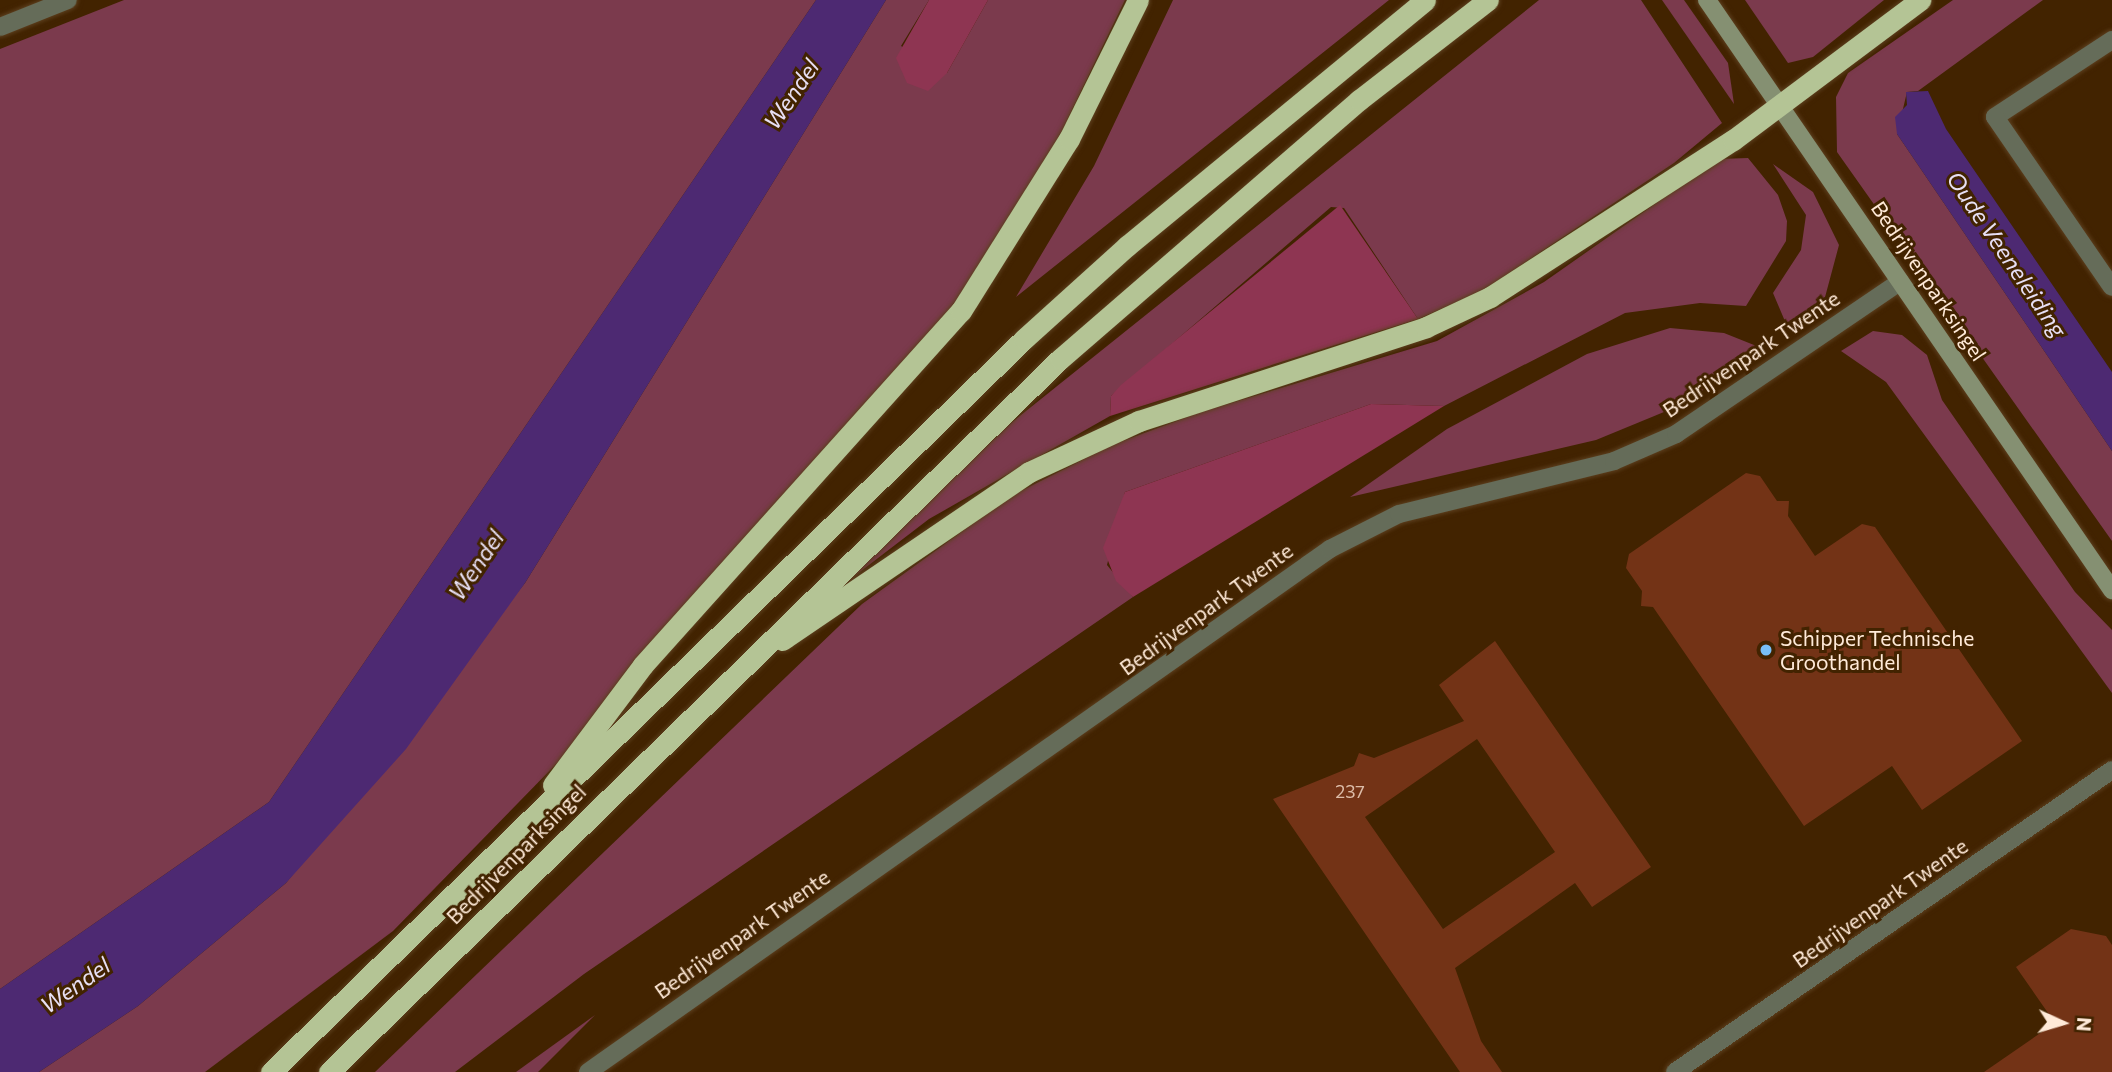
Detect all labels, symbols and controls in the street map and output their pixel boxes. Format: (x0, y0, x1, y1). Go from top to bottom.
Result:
water label: Wendel (758, 54, 824, 134)
water label: Oude Veeneleiding (1941, 166, 2073, 342)
street label: Bedrijvenparksingel (1866, 196, 1992, 366)
street label: Bedrijvenpark Twente (1658, 285, 1844, 423)
water label: Wendel (443, 525, 509, 605)
street label: Bedrijvenpark Twente (1115, 538, 1297, 680)
place label: Schipper Technische Groothandel (1780, 625, 1974, 675)
marker: Schipper Technische Groothandel (1758, 642, 1774, 658)
street label: Bedrijvenparksingel (441, 779, 591, 929)
house number: 237 (1335, 780, 1365, 802)
street label: Bedrijvenpark Twente (1788, 833, 1972, 973)
street label: Bedrijvenpark Twente (650, 864, 834, 1004)
water label: Wendel (35, 951, 115, 1019)
north arrow (2028, 988, 2098, 1058)
text: N (2072, 1017, 2096, 1032)

